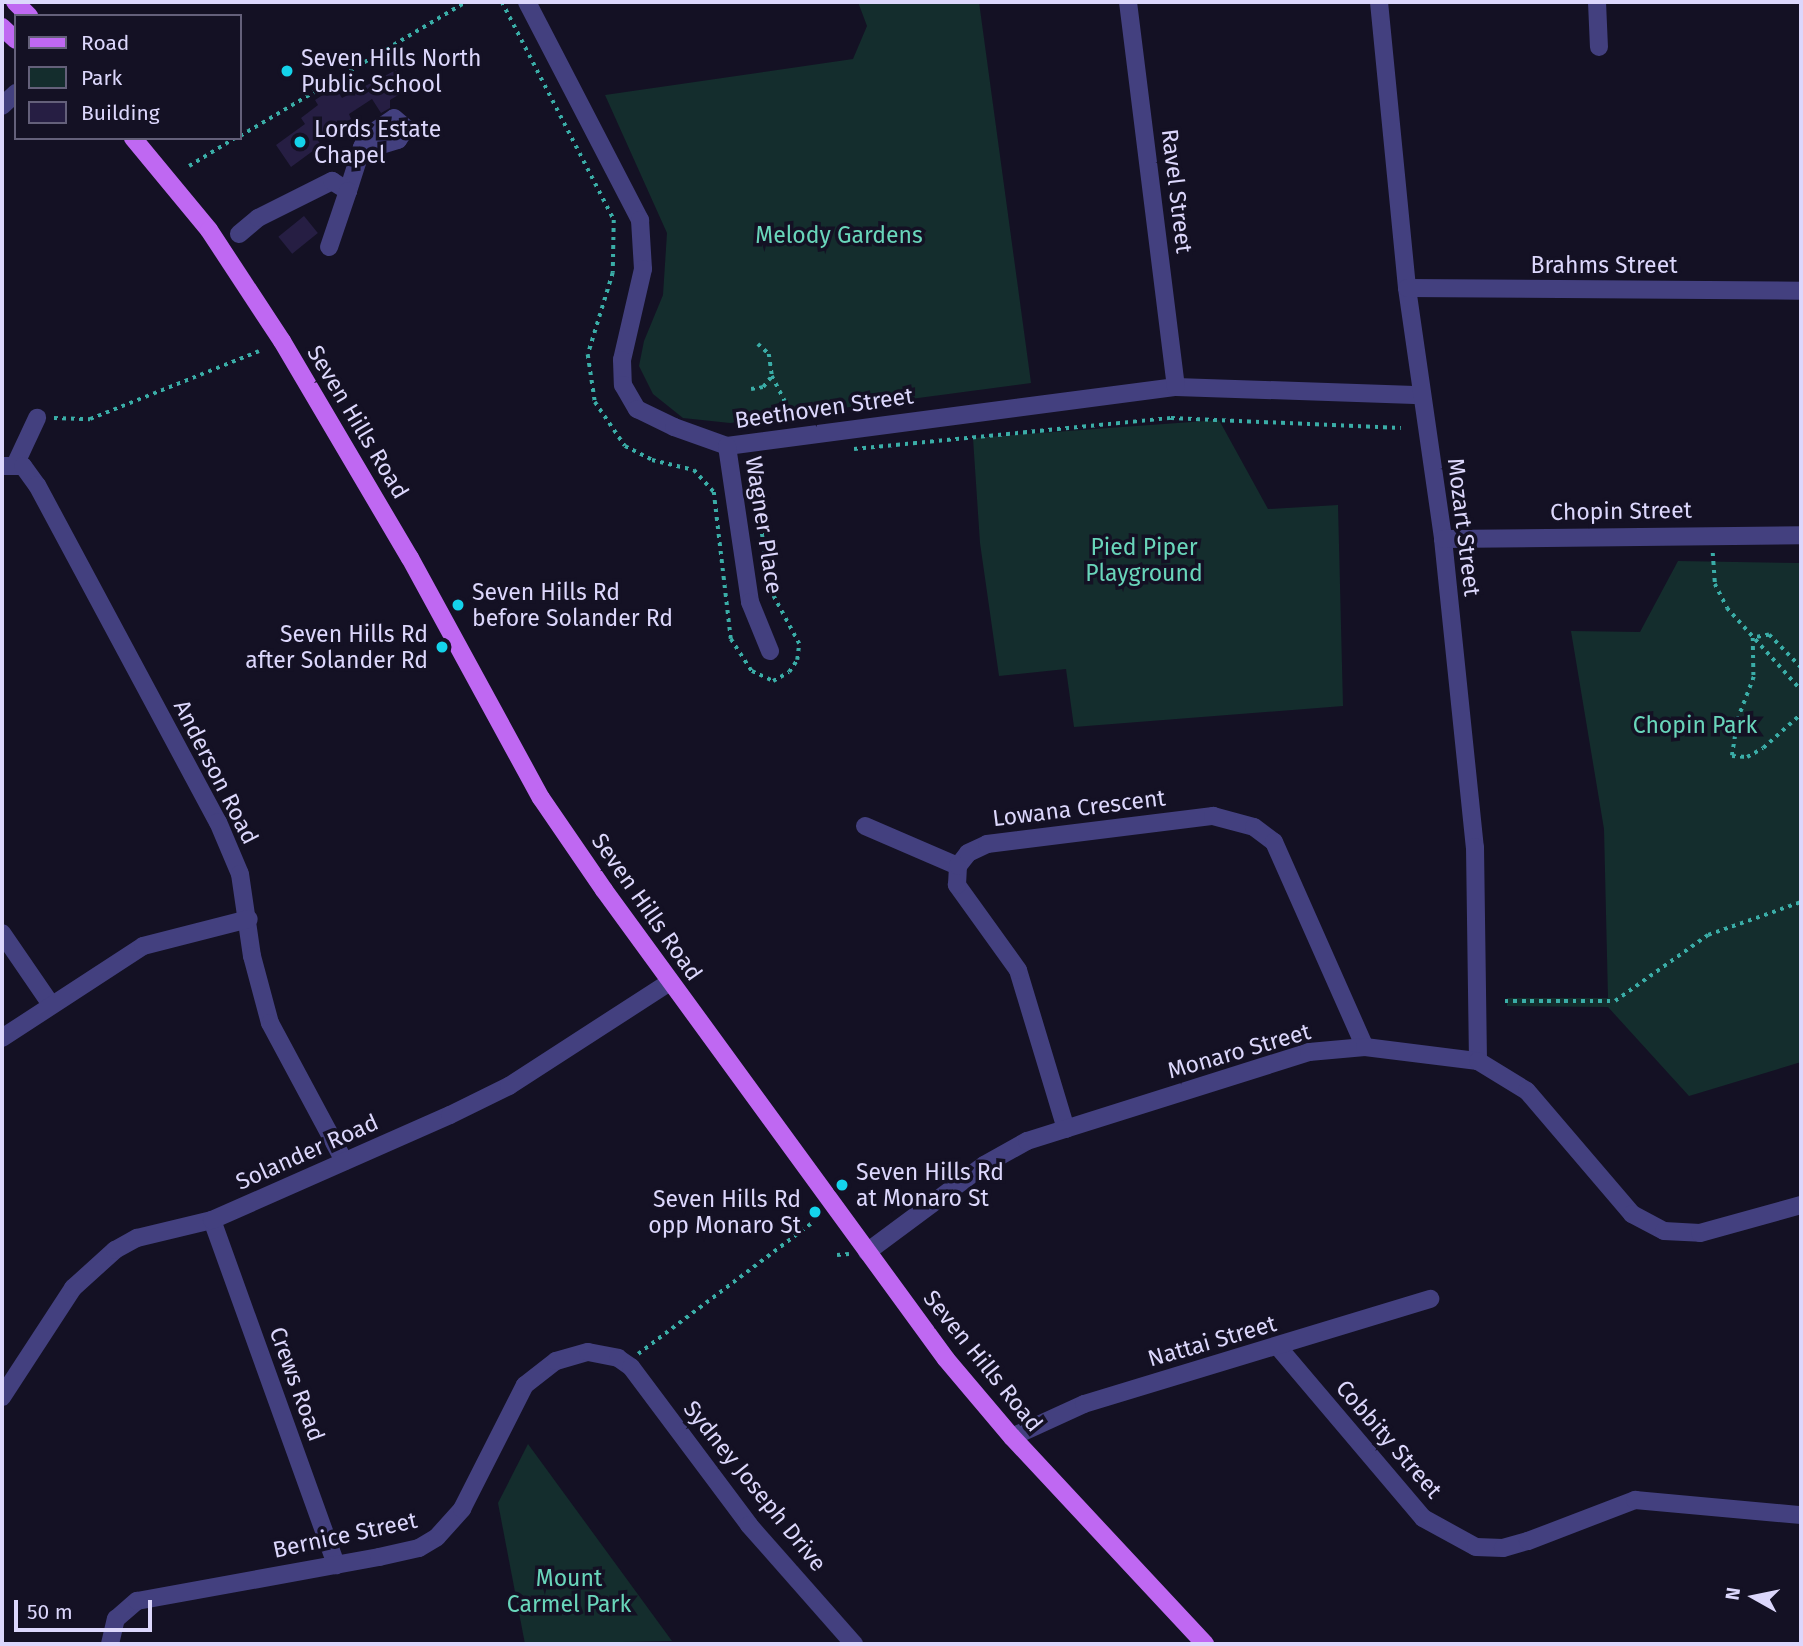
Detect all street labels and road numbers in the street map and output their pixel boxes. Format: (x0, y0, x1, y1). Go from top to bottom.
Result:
street label: Ravel Street (1156, 127, 1198, 255)
street label: Brahms Street (1531, 251, 1677, 279)
street label: Seven Hills Road (301, 340, 415, 504)
street label: Beethoven Street (733, 382, 915, 434)
street label: Wagner Place (740, 454, 788, 596)
street label: Mozart Street (1442, 456, 1486, 598)
street label: Chopin Street (1550, 496, 1692, 526)
street label: Anderson Road (168, 695, 264, 849)
street label: Lowana Crescent (991, 784, 1167, 832)
street label: Seven Hills Road (586, 828, 708, 986)
street label: Monaro Street (1164, 1017, 1314, 1085)
street label: Solander Road (232, 1108, 382, 1196)
street label: Seven Hills Road (918, 1285, 1048, 1437)
street label: Nattai Street (1145, 1310, 1279, 1372)
street label: Crews Road (264, 1323, 330, 1445)
street label: Cobbity Street (1330, 1374, 1448, 1504)
street label: Sydney Joseph Drive (678, 1395, 832, 1577)
street label: Bernice Street (270, 1506, 420, 1564)

